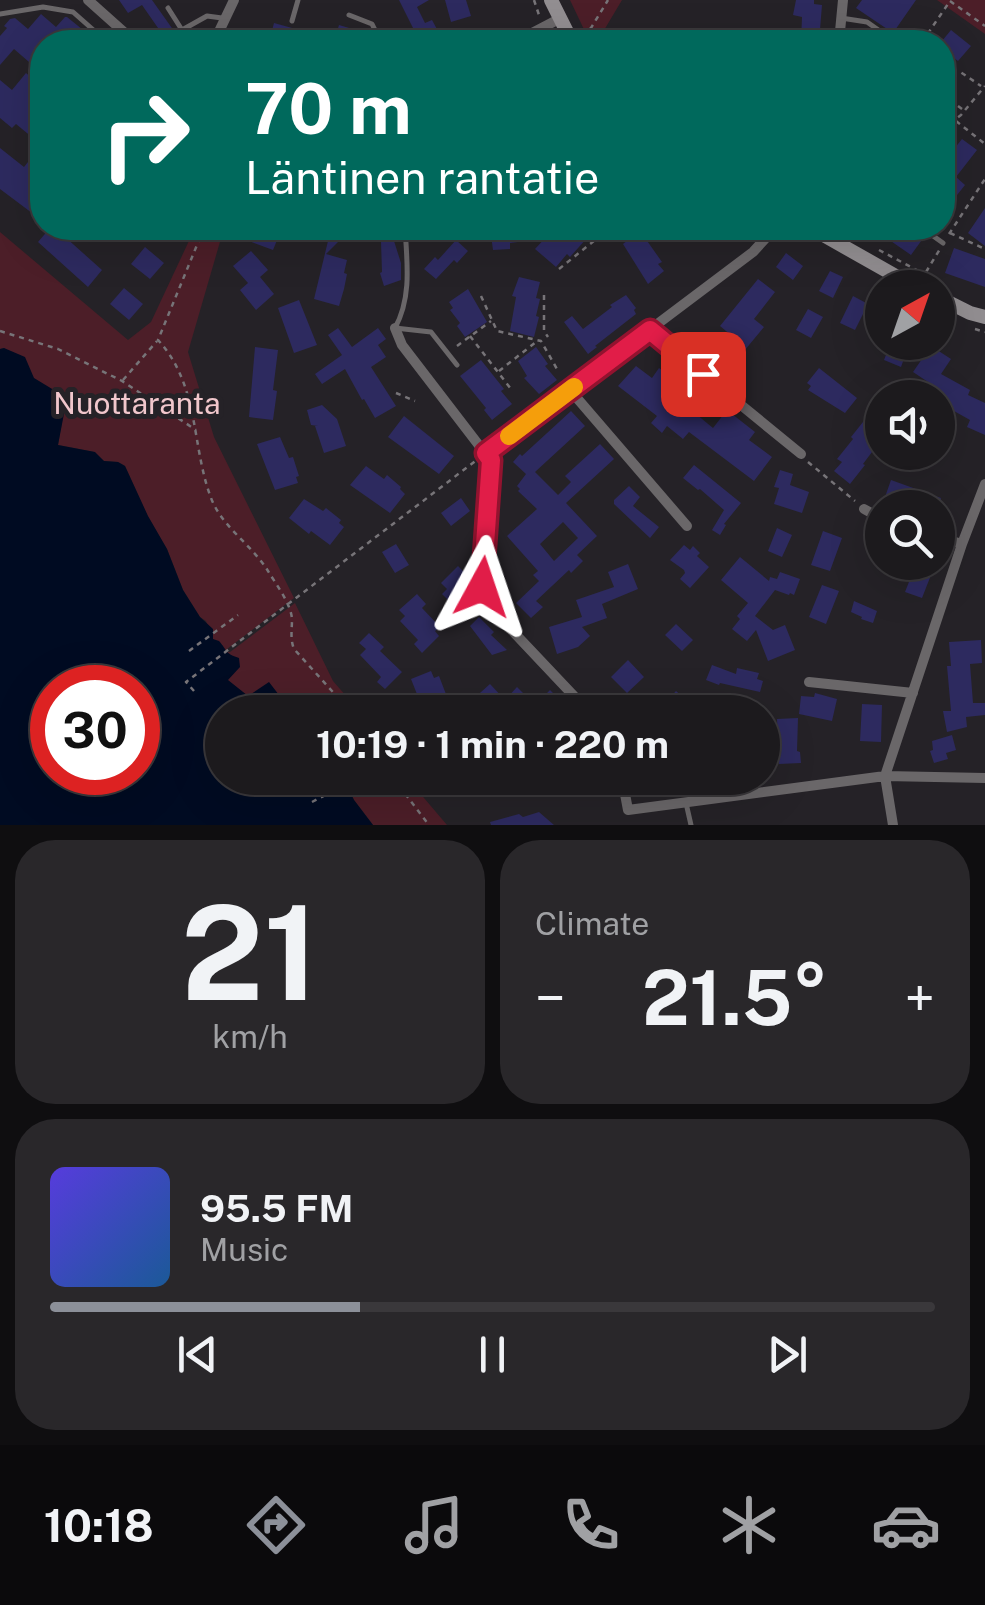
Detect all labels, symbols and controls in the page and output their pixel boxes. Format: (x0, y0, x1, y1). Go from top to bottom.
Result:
text: 70 m (245, 67, 412, 150)
icon: right (80, 70, 210, 200)
text: Läntinen rantatie (245, 151, 600, 204)
north arrow (865, 270, 955, 360)
map controls (865, 270, 955, 580)
pin (661, 332, 746, 417)
icon: arrive (676, 347, 731, 402)
button: sound (865, 380, 955, 470)
park label: Nuottaranta (53, 385, 221, 421)
button: search (865, 490, 955, 580)
position arrow (430, 535, 534, 639)
speed limit sign: 30 (30, 665, 160, 795)
text: 10:19 · 1 min · 220 m (316, 722, 669, 767)
text: 21 (181, 877, 319, 1029)
text: Climate (535, 905, 649, 942)
text: 21.5° (642, 954, 828, 1042)
text: − (535, 966, 566, 1030)
text: + (905, 966, 935, 1030)
text: km/h (212, 1018, 288, 1055)
text: 95.5 FM (200, 1186, 353, 1231)
text: Music (200, 1231, 288, 1268)
icon: previous (170, 1327, 225, 1382)
icon: pause (465, 1327, 520, 1382)
icon: next (760, 1327, 815, 1382)
icon: directions (241, 1490, 311, 1560)
icon: music (399, 1490, 469, 1560)
icon: phone (556, 1490, 626, 1560)
icon: climate (714, 1490, 784, 1560)
icon: car (871, 1490, 941, 1560)
text: 10:18 (44, 1499, 154, 1552)

